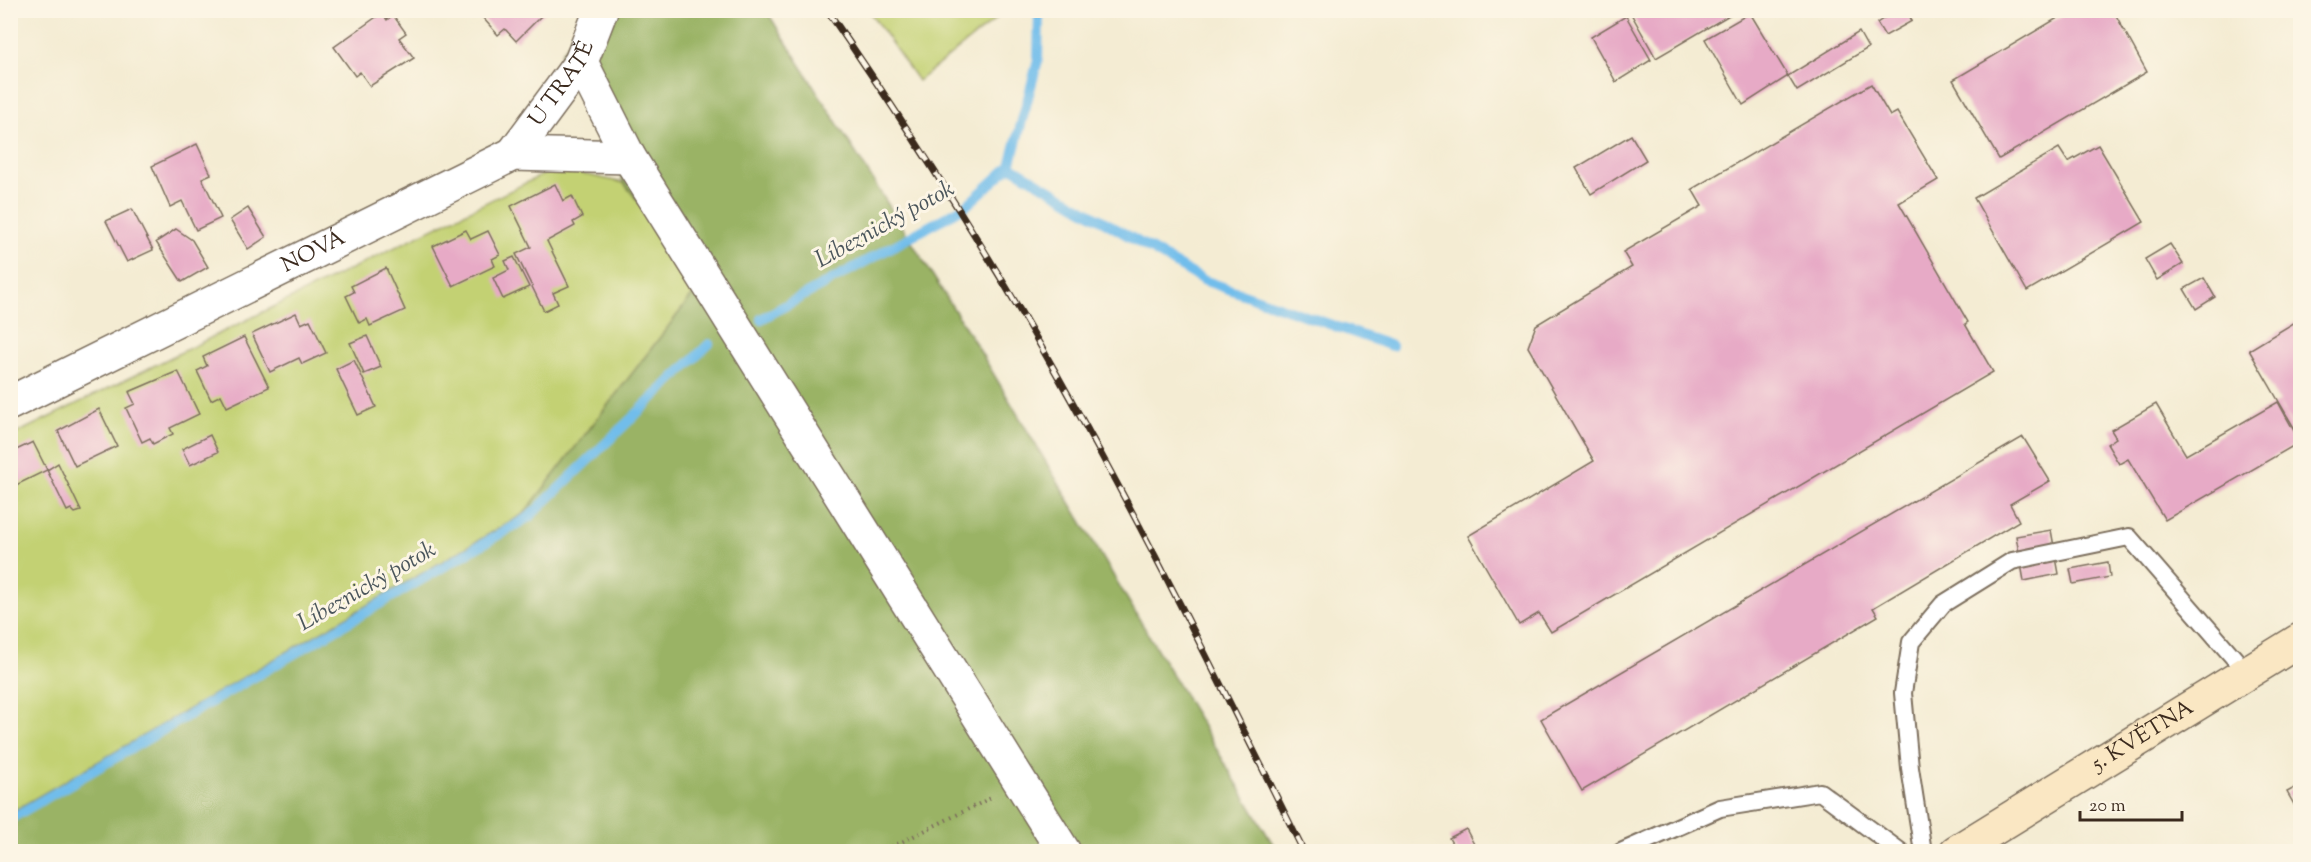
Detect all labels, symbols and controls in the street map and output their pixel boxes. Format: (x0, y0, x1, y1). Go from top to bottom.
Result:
street label: U TRATĚ (522, 37, 603, 134)
water label: Líbeznický potok (809, 173, 961, 277)
street label: NOVÁ (276, 222, 352, 282)
water label: Líbeznický potok (291, 533, 443, 640)
street label: 5. KVĚTNA (2084, 693, 2201, 781)
scale bar (2080, 784, 2182, 822)
text: 20 m (2089, 794, 2126, 820)

